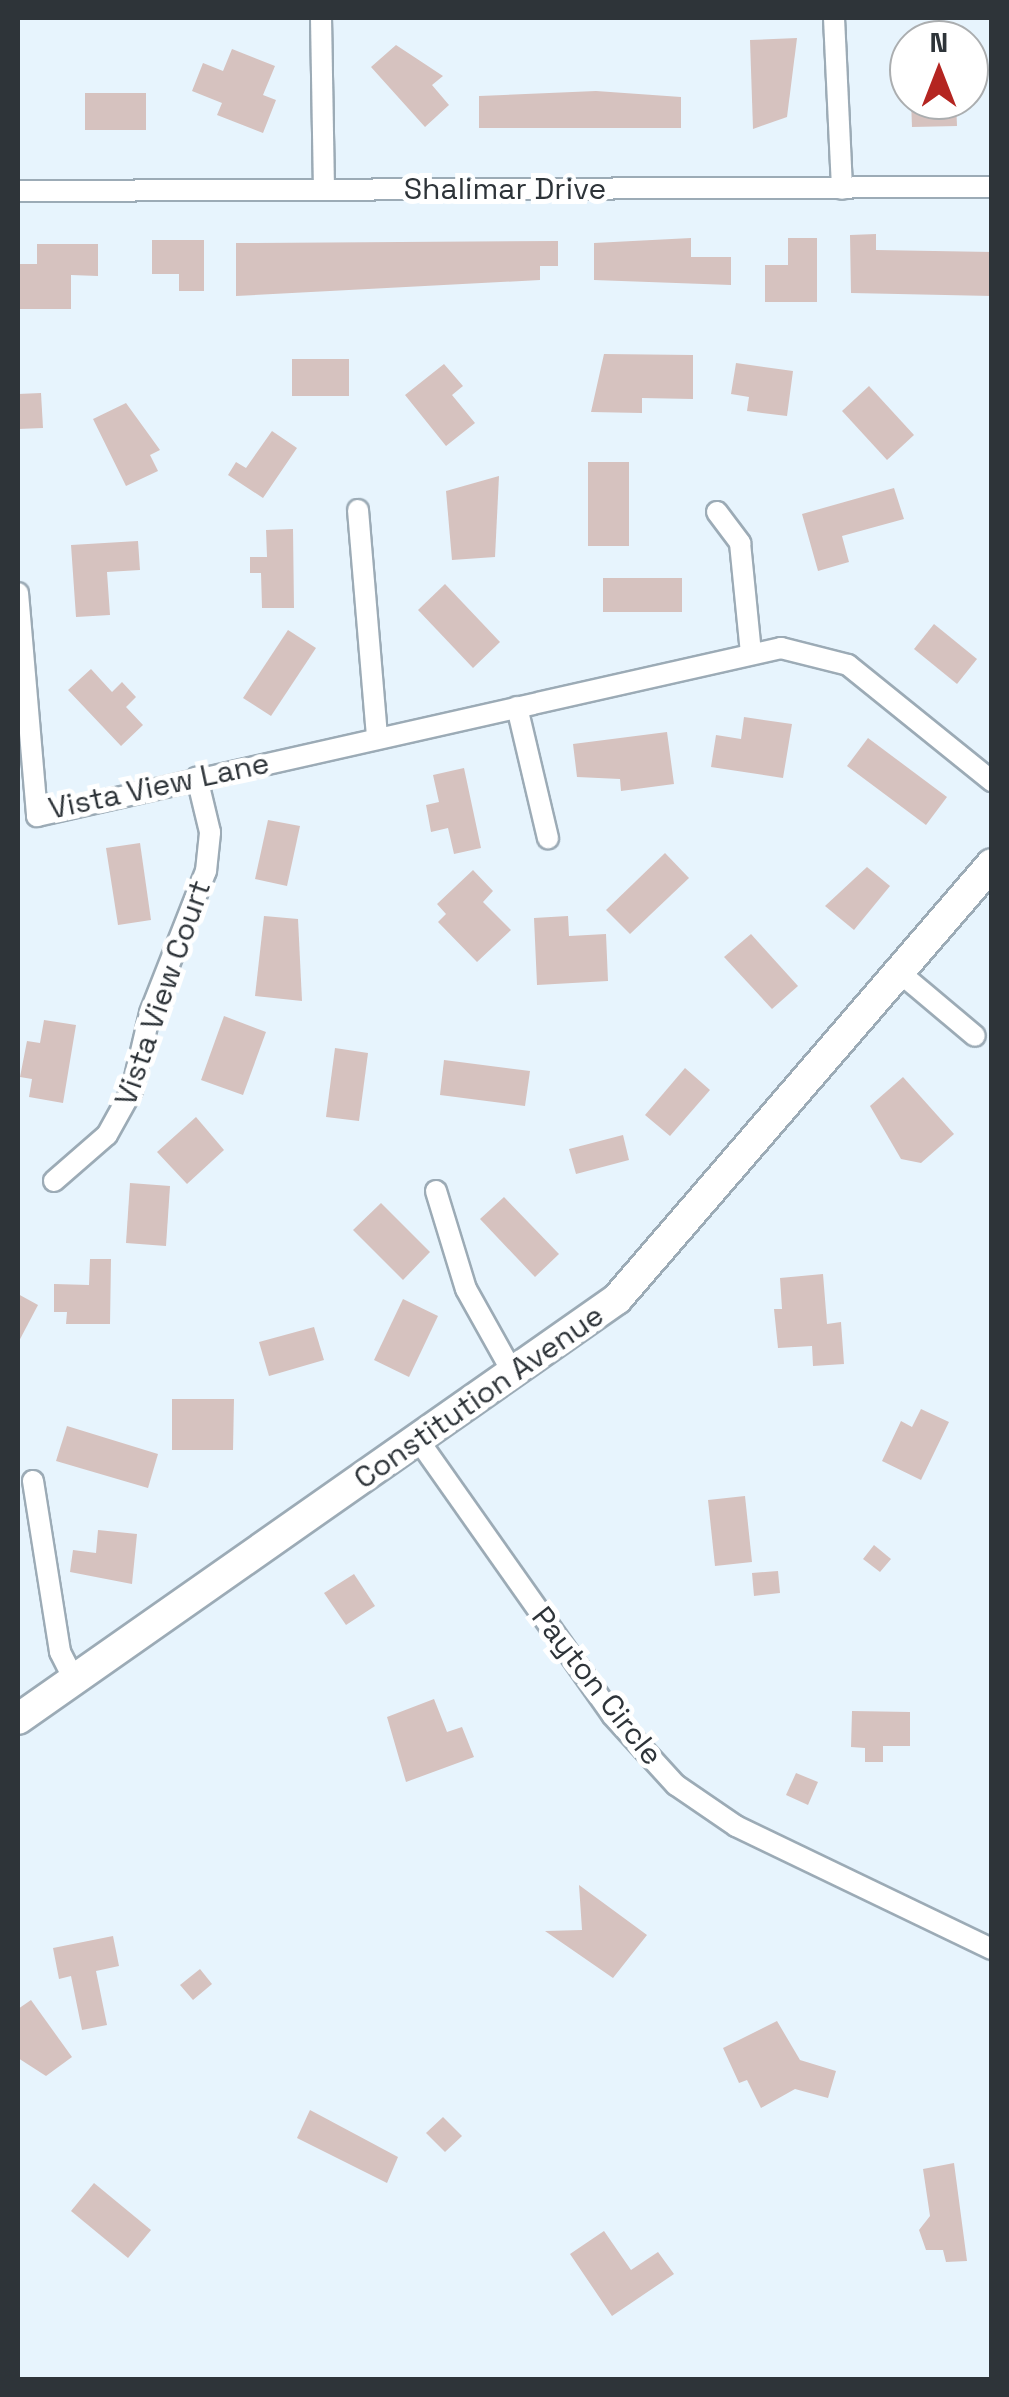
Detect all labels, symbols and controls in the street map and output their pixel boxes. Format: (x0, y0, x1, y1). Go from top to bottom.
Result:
north arrow (889, 20, 989, 120)
text: N (930, 24, 948, 60)
street label: Shalimar Drive (404, 171, 606, 207)
street label: Vista View Lane (45, 745, 273, 827)
street label: Vista View Court (107, 875, 219, 1111)
street label: Constitution Avenue (347, 1297, 611, 1497)
street label: Payton Circle (524, 1600, 670, 1772)

